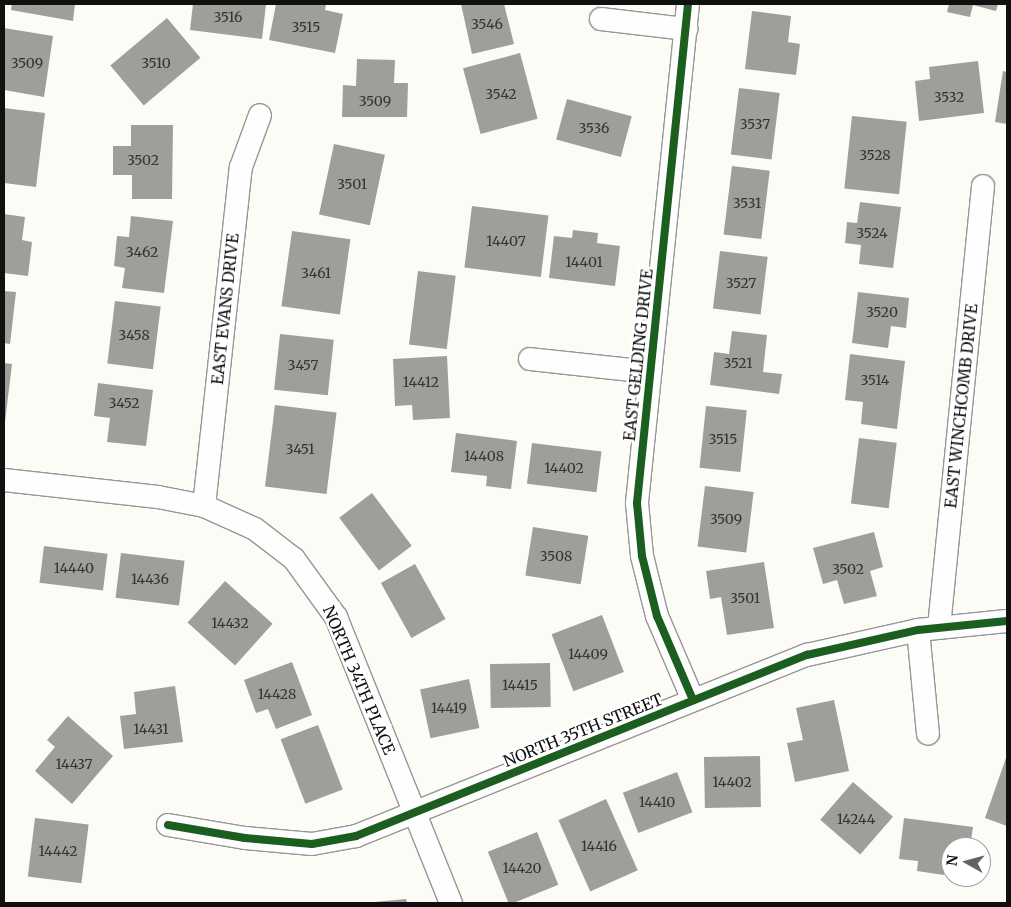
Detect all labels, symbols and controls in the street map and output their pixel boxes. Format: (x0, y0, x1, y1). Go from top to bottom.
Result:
house number: 3516 (214, 9, 242, 25)
house number: 3546 (471, 16, 503, 32)
house number: 3515 (292, 19, 320, 35)
house number: 3509 (11, 55, 43, 71)
house number: 3510 (141, 55, 171, 71)
house number: 3542 (485, 86, 517, 102)
house number: 3532 (934, 89, 964, 105)
house number: 3509 (359, 93, 391, 109)
house number: 3537 (740, 116, 770, 132)
house number: 3536 (578, 120, 610, 136)
house number: 3528 (859, 147, 891, 163)
house number: 3502 (127, 152, 159, 168)
house number: 3501 (337, 176, 367, 192)
house number: 3531 (733, 195, 761, 211)
house number: 3524 (856, 225, 888, 241)
street label: EAST EVANS DRIVE (207, 232, 243, 386)
house number: 14407 (486, 233, 526, 249)
house number: 3462 (126, 244, 158, 260)
house number: 14401 (565, 254, 603, 270)
house number: 3461 (301, 265, 331, 281)
street label: EAST GELDING DRIVE (619, 268, 657, 442)
house number: 3527 (726, 275, 756, 291)
street label: EAST WINCHCOMB DRIVE (941, 303, 981, 509)
house number: 3520 (866, 304, 898, 320)
house number: 3458 (118, 327, 150, 343)
house number: 3521 (724, 355, 752, 371)
house number: 3457 (288, 357, 318, 373)
house number: 3514 (861, 372, 889, 388)
house number: 14412 (403, 374, 439, 390)
house number: 3452 (108, 395, 140, 411)
house number: 3515 (709, 431, 737, 447)
house number: 3451 (285, 441, 315, 457)
house number: 14408 (464, 448, 504, 464)
house number: 14402 (544, 460, 584, 476)
house number: 3509 (710, 511, 742, 527)
house number: 3508 (540, 548, 572, 564)
house number: 14440 (54, 560, 94, 576)
house number: 3502 (832, 561, 864, 577)
house number: 14436 (131, 571, 169, 587)
house number: 3501 (730, 590, 760, 606)
street label: NORTH 34TH PLACE (319, 603, 399, 757)
house number: 14432 (211, 615, 249, 631)
house number: 14409 (568, 646, 608, 662)
house number: 14415 (502, 677, 538, 693)
house number: 14428 (258, 686, 296, 702)
street label: NORTH 35TH STREET (500, 689, 666, 771)
house number: 14419 (431, 700, 467, 716)
house number: 14431 (133, 721, 169, 737)
house number: 14437 (55, 756, 93, 772)
house number: 14402 (712, 774, 752, 790)
house number: 14410 (639, 794, 675, 810)
house number: 14244 (837, 811, 875, 827)
north arrow (941, 837, 991, 887)
house number: 14416 (581, 838, 617, 854)
house number: 14442 (38, 843, 78, 859)
text: N (942, 854, 962, 867)
house number: 14420 (502, 860, 542, 876)

